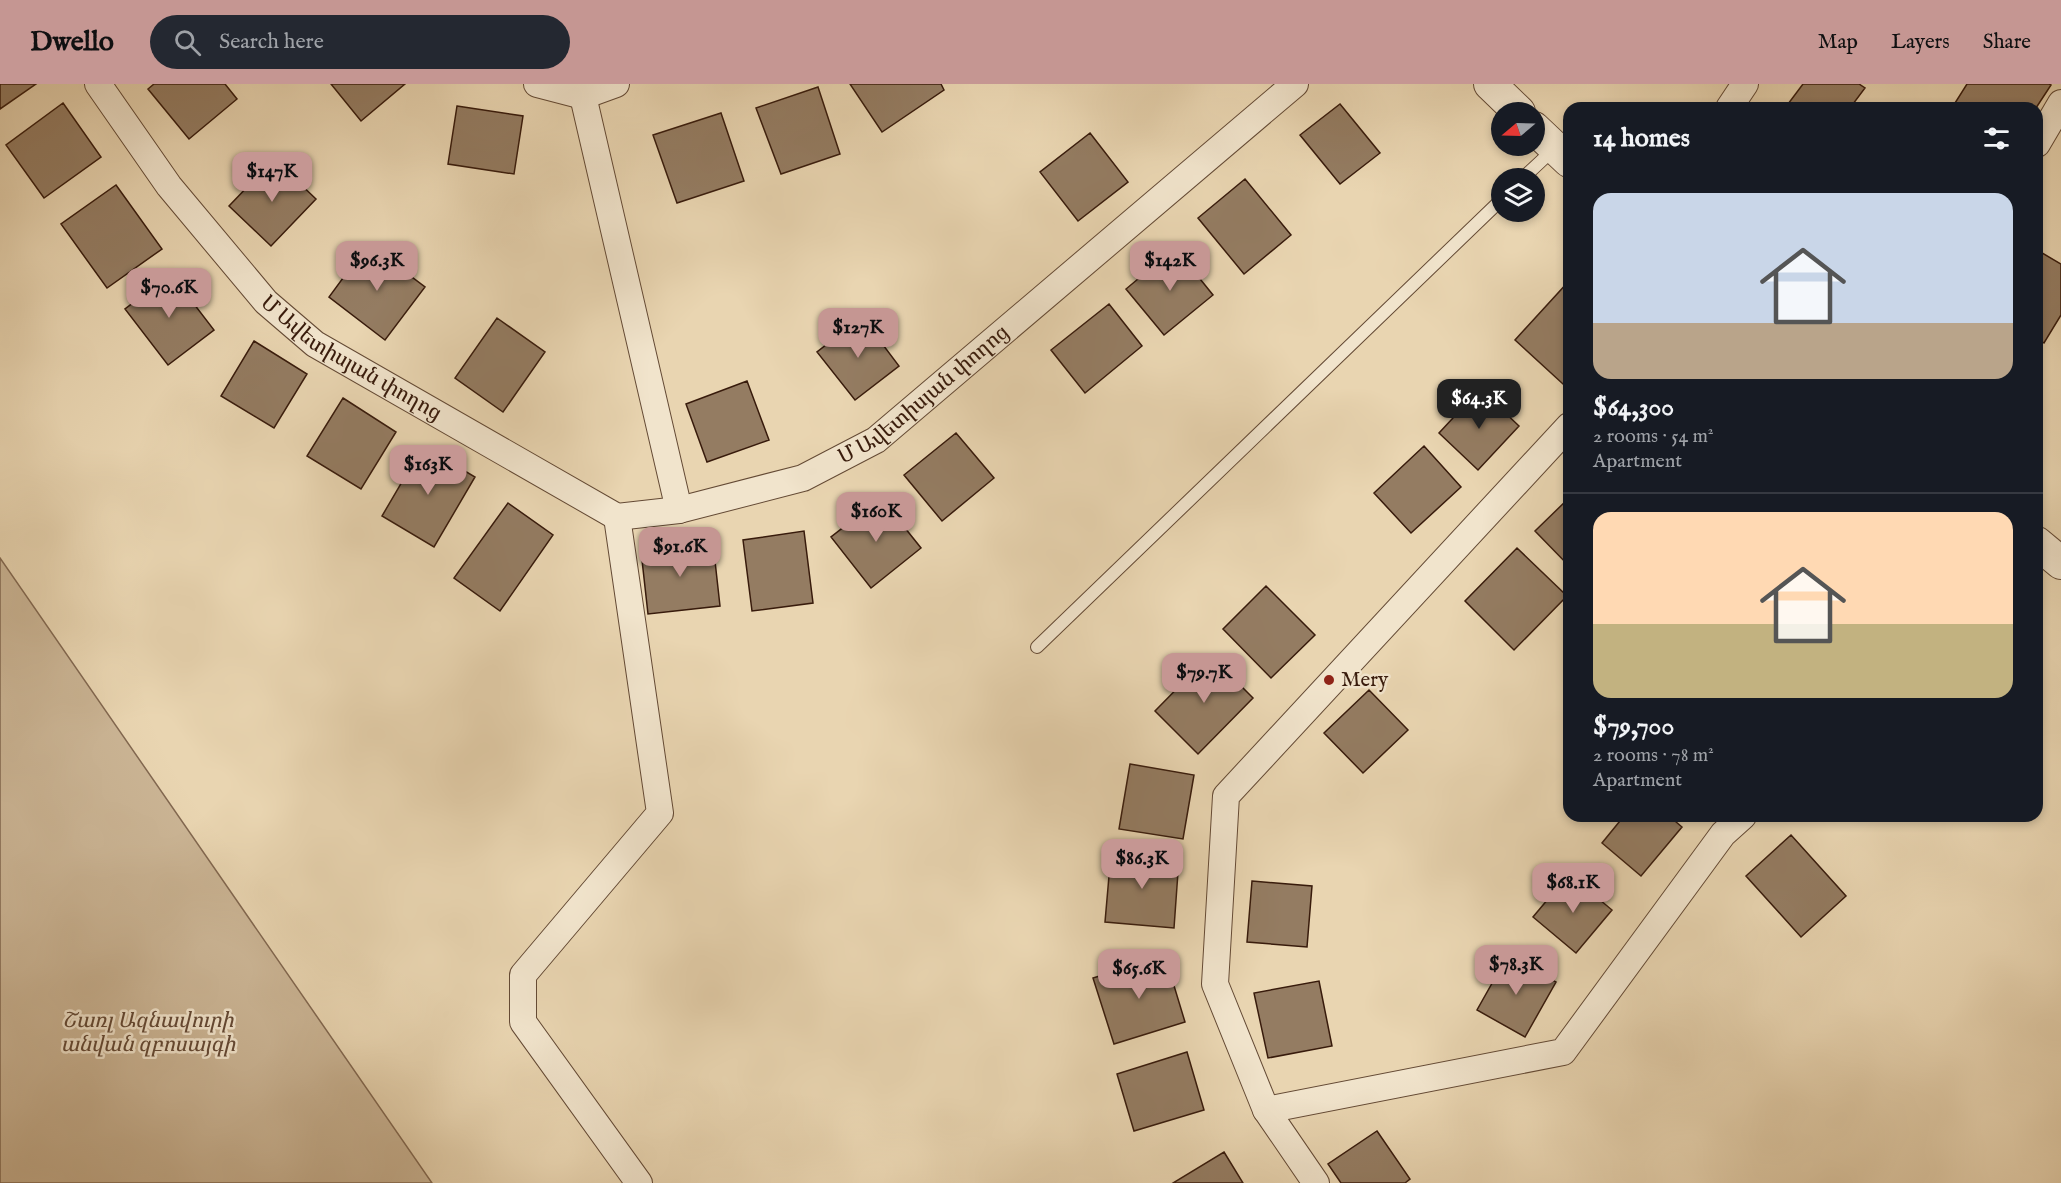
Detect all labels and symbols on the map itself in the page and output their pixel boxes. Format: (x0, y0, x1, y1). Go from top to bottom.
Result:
north arrow (1491, 102, 1545, 156)
pin: $147K (230, 152, 314, 203)
pin: $96.3K (328, 241, 426, 292)
pin: $142K (1128, 241, 1212, 292)
pin: $70.6K (120, 268, 218, 319)
street label: Մ Ավետիսյան փողոց (255, 290, 446, 427)
pin: $127K (816, 308, 900, 359)
street label: Մ Ավետիսյան փողոց (834, 319, 1015, 471)
pin: $64.3K (1430, 379, 1528, 430)
pin: $163K (386, 445, 470, 496)
pin: $160K (834, 492, 918, 543)
pin: $91.6K (631, 527, 729, 578)
pin: $79.7K (1155, 653, 1253, 704)
place label: Mery (1341, 667, 1389, 694)
marker: Mery (1322, 673, 1336, 687)
pin: $86.3K (1093, 839, 1191, 890)
pin: $68.1K (1524, 863, 1622, 914)
pin: $78.3K (1467, 945, 1565, 996)
pin: $65.6K (1090, 949, 1188, 1000)
park label: Շառլ Ազնավուրի անվան զբոսայգի (61, 1008, 236, 1059)

